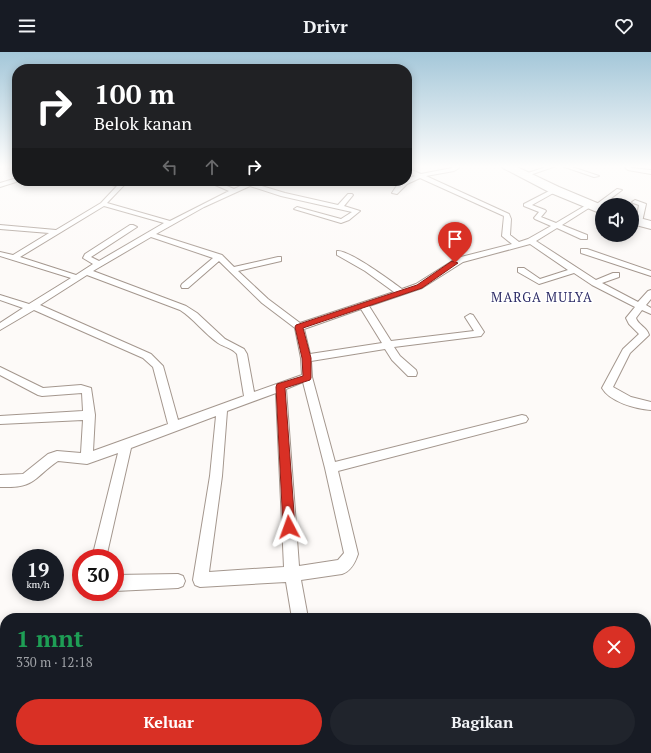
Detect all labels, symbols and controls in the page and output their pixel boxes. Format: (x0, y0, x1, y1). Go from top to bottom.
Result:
text: Drivr (303, 14, 348, 38)
icon: menu (16, 15, 38, 37)
icon: heart (613, 15, 635, 37)
text: 100 m (94, 75, 175, 112)
icon: right (28, 80, 80, 132)
text: Belok kanan (94, 111, 192, 135)
icon: left (159, 156, 181, 178)
icon: ahead (201, 156, 223, 178)
icon: right (243, 156, 265, 178)
map controls (595, 198, 639, 242)
button: sound (595, 198, 639, 242)
pin (438, 222, 472, 263)
icon: arrive (444, 228, 466, 250)
district label: MARGA MULYA (491, 288, 593, 306)
position arrow (268, 506, 310, 548)
speed limit sign: 30 (72, 549, 124, 601)
text: 19 (27, 556, 49, 583)
text: km/h (26, 578, 50, 591)
text: 1 mnt (16, 622, 83, 654)
button: close (593, 626, 635, 668)
text: 330 m · 12:18 (16, 653, 93, 671)
button: Keluar (16, 699, 322, 745)
button: Bagikan (330, 699, 635, 745)

